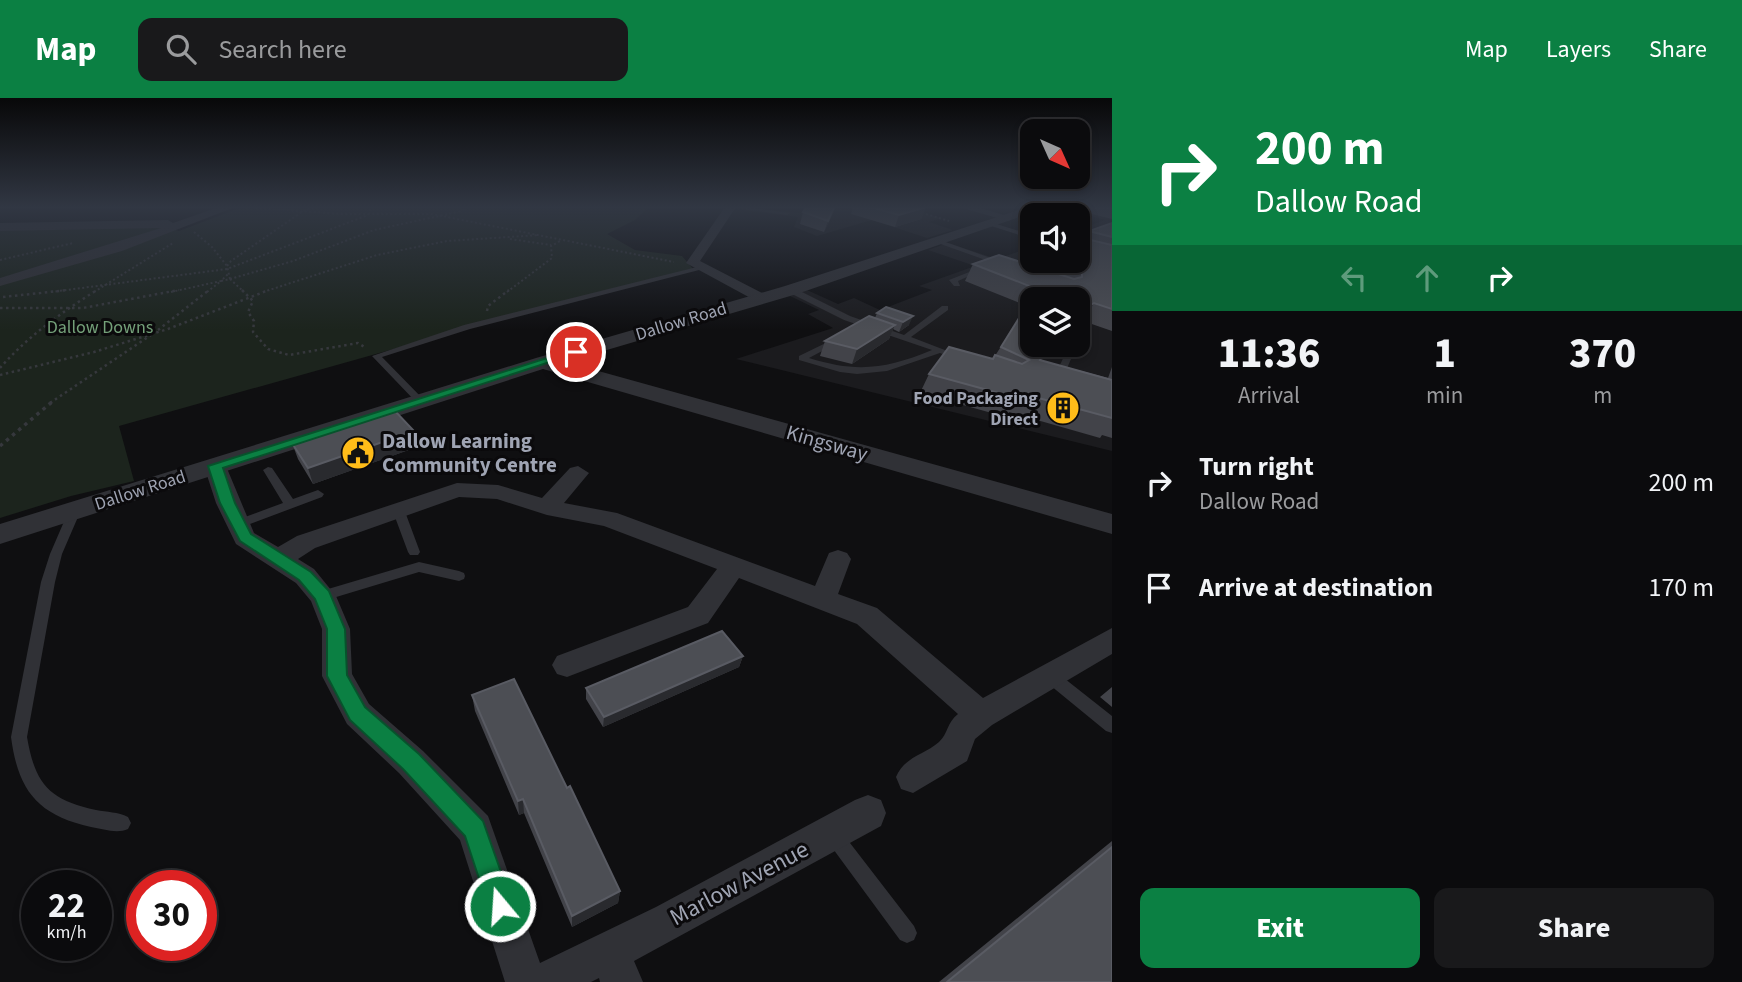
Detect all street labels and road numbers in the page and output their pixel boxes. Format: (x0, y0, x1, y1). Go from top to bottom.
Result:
street label: Dallow Road (632, 296, 730, 347)
street label: Kingsway (783, 417, 871, 469)
street label: Dallow Road (92, 464, 189, 517)
street label: Marlow Avenue (664, 832, 815, 935)

